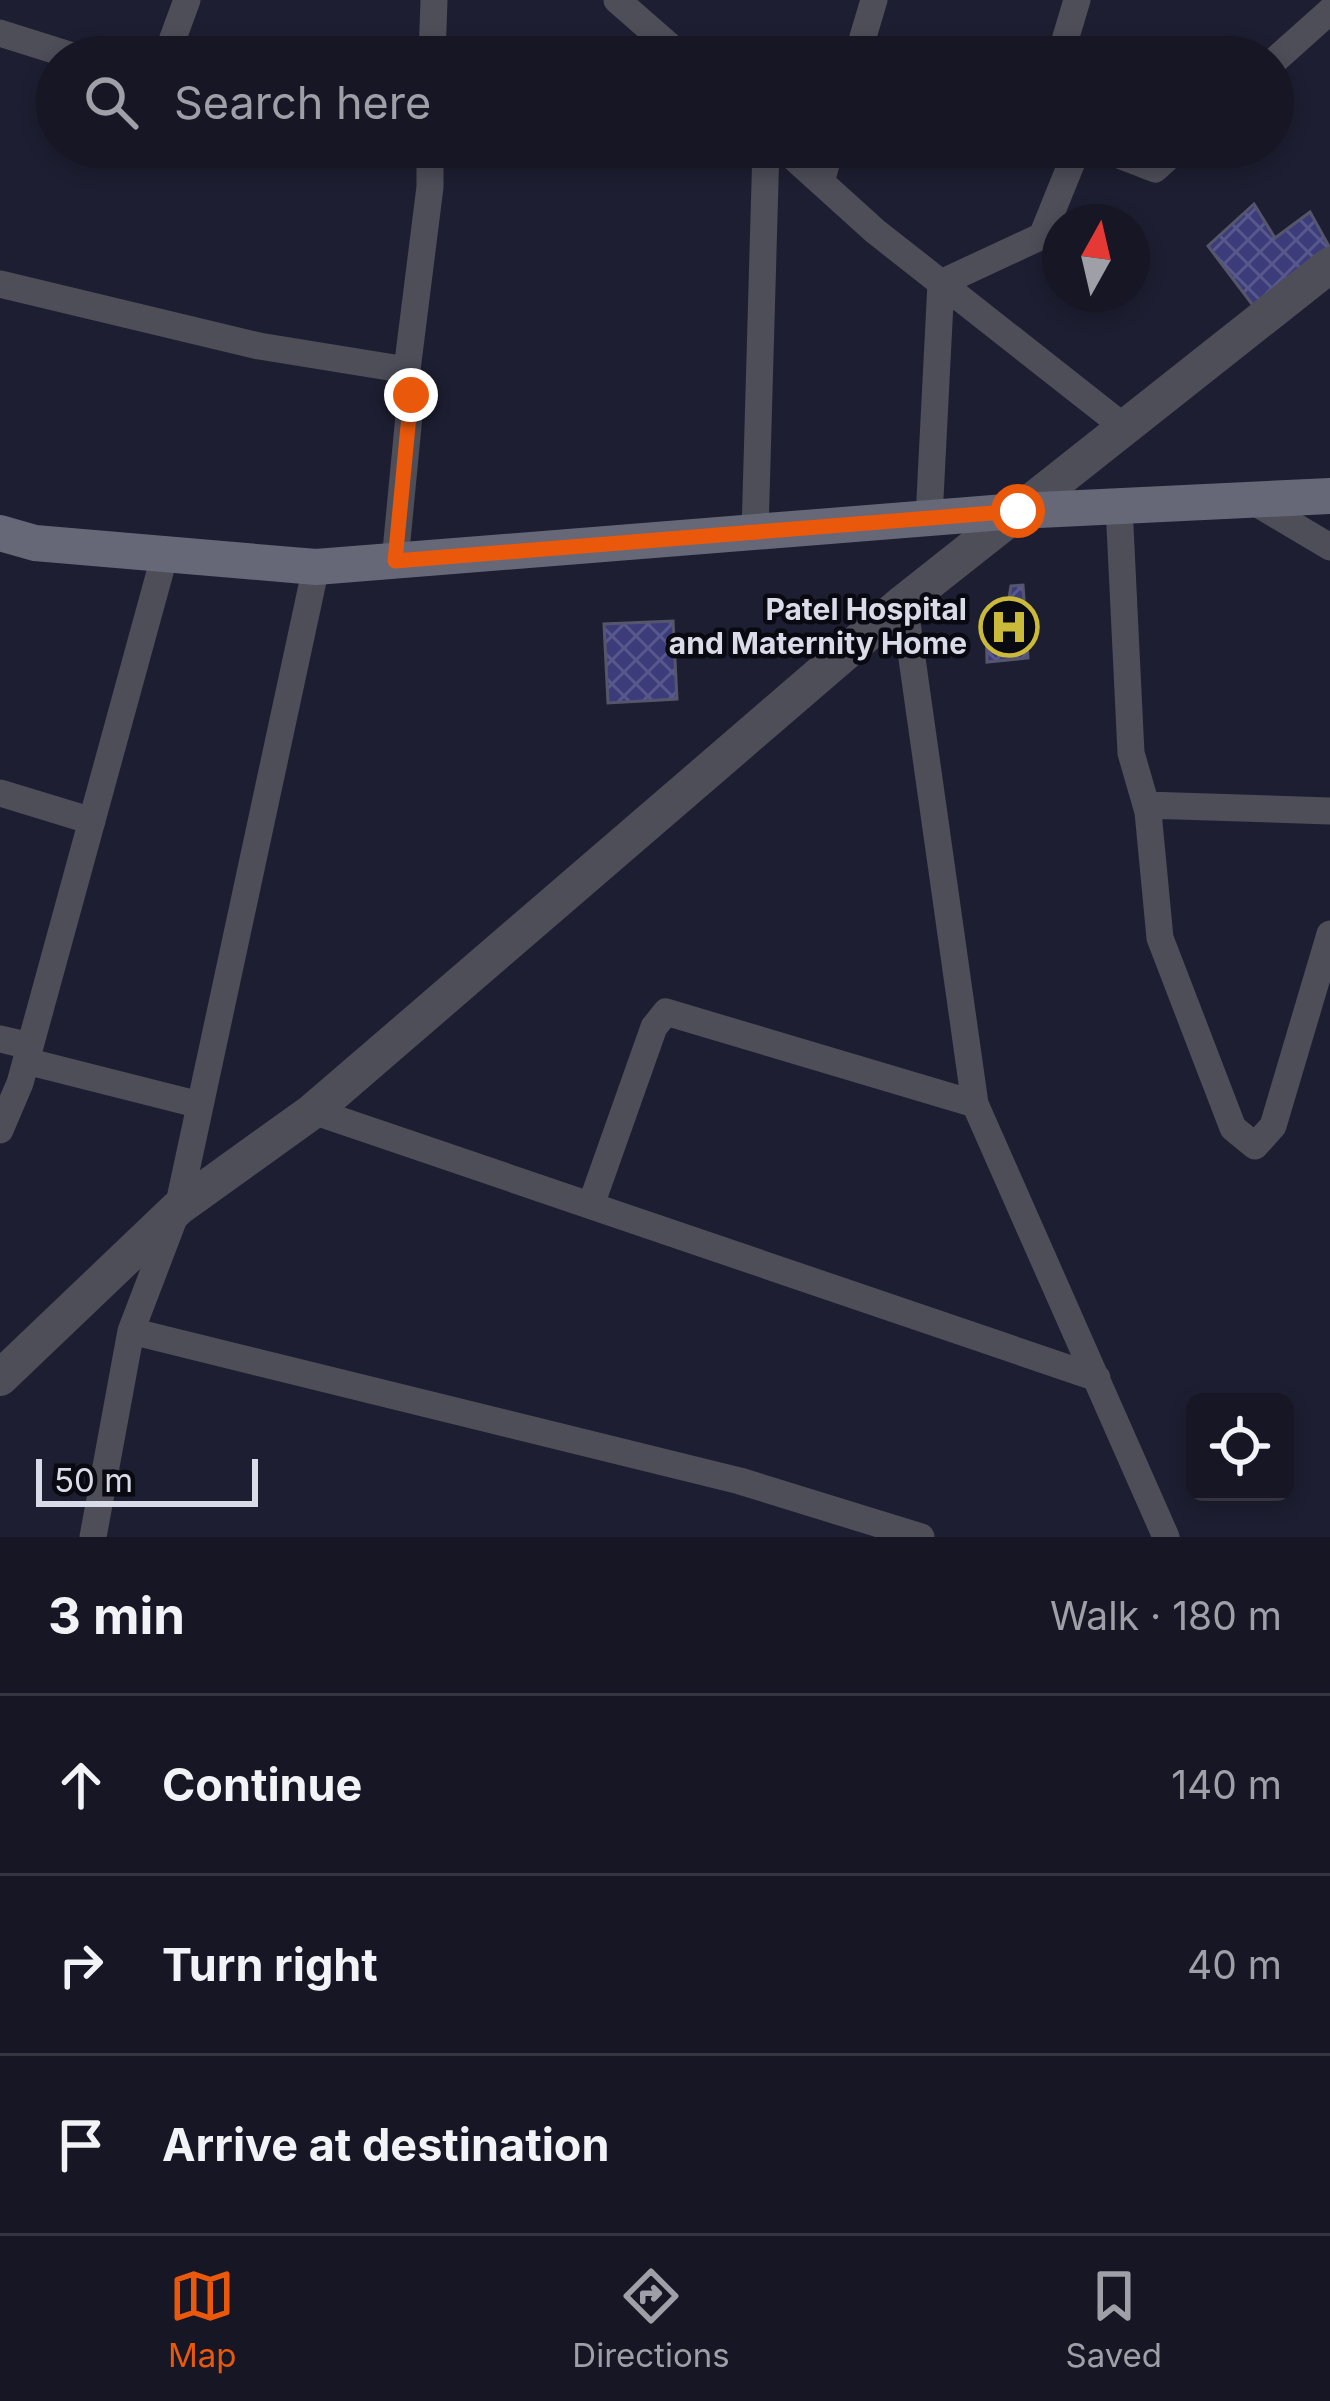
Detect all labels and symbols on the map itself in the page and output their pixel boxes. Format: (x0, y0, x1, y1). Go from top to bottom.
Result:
north arrow (1042, 204, 1150, 312)
route end (384, 368, 438, 422)
route start (991, 484, 1045, 538)
place label: Patel Hospital and Maternity Home (669, 591, 967, 661)
hospital icon: Patel Hospital and Maternity Home (978, 596, 1040, 658)
scale bar (36, 1453, 258, 1506)

